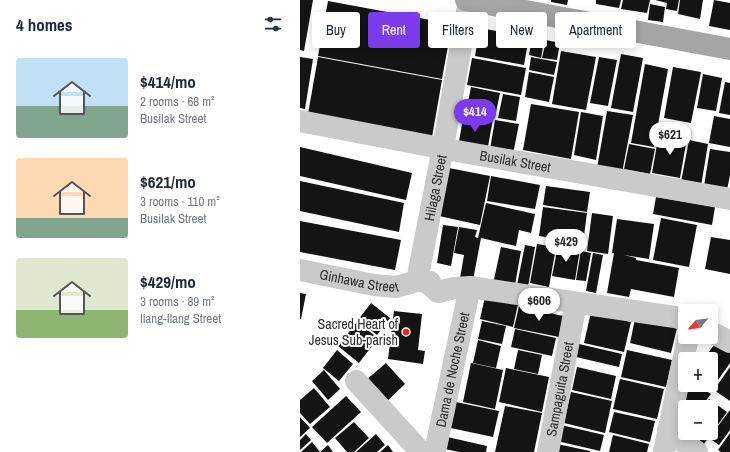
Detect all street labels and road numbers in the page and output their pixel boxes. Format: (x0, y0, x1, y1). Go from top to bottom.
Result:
street label: Busilak Street (478, 146, 552, 176)
street label: Hilaga Street (420, 153, 450, 222)
street label: Ginhawa Street (318, 265, 401, 296)
street label: Dama de Noche Street (431, 311, 473, 429)
street label: Sampaguita Street (542, 340, 578, 438)

